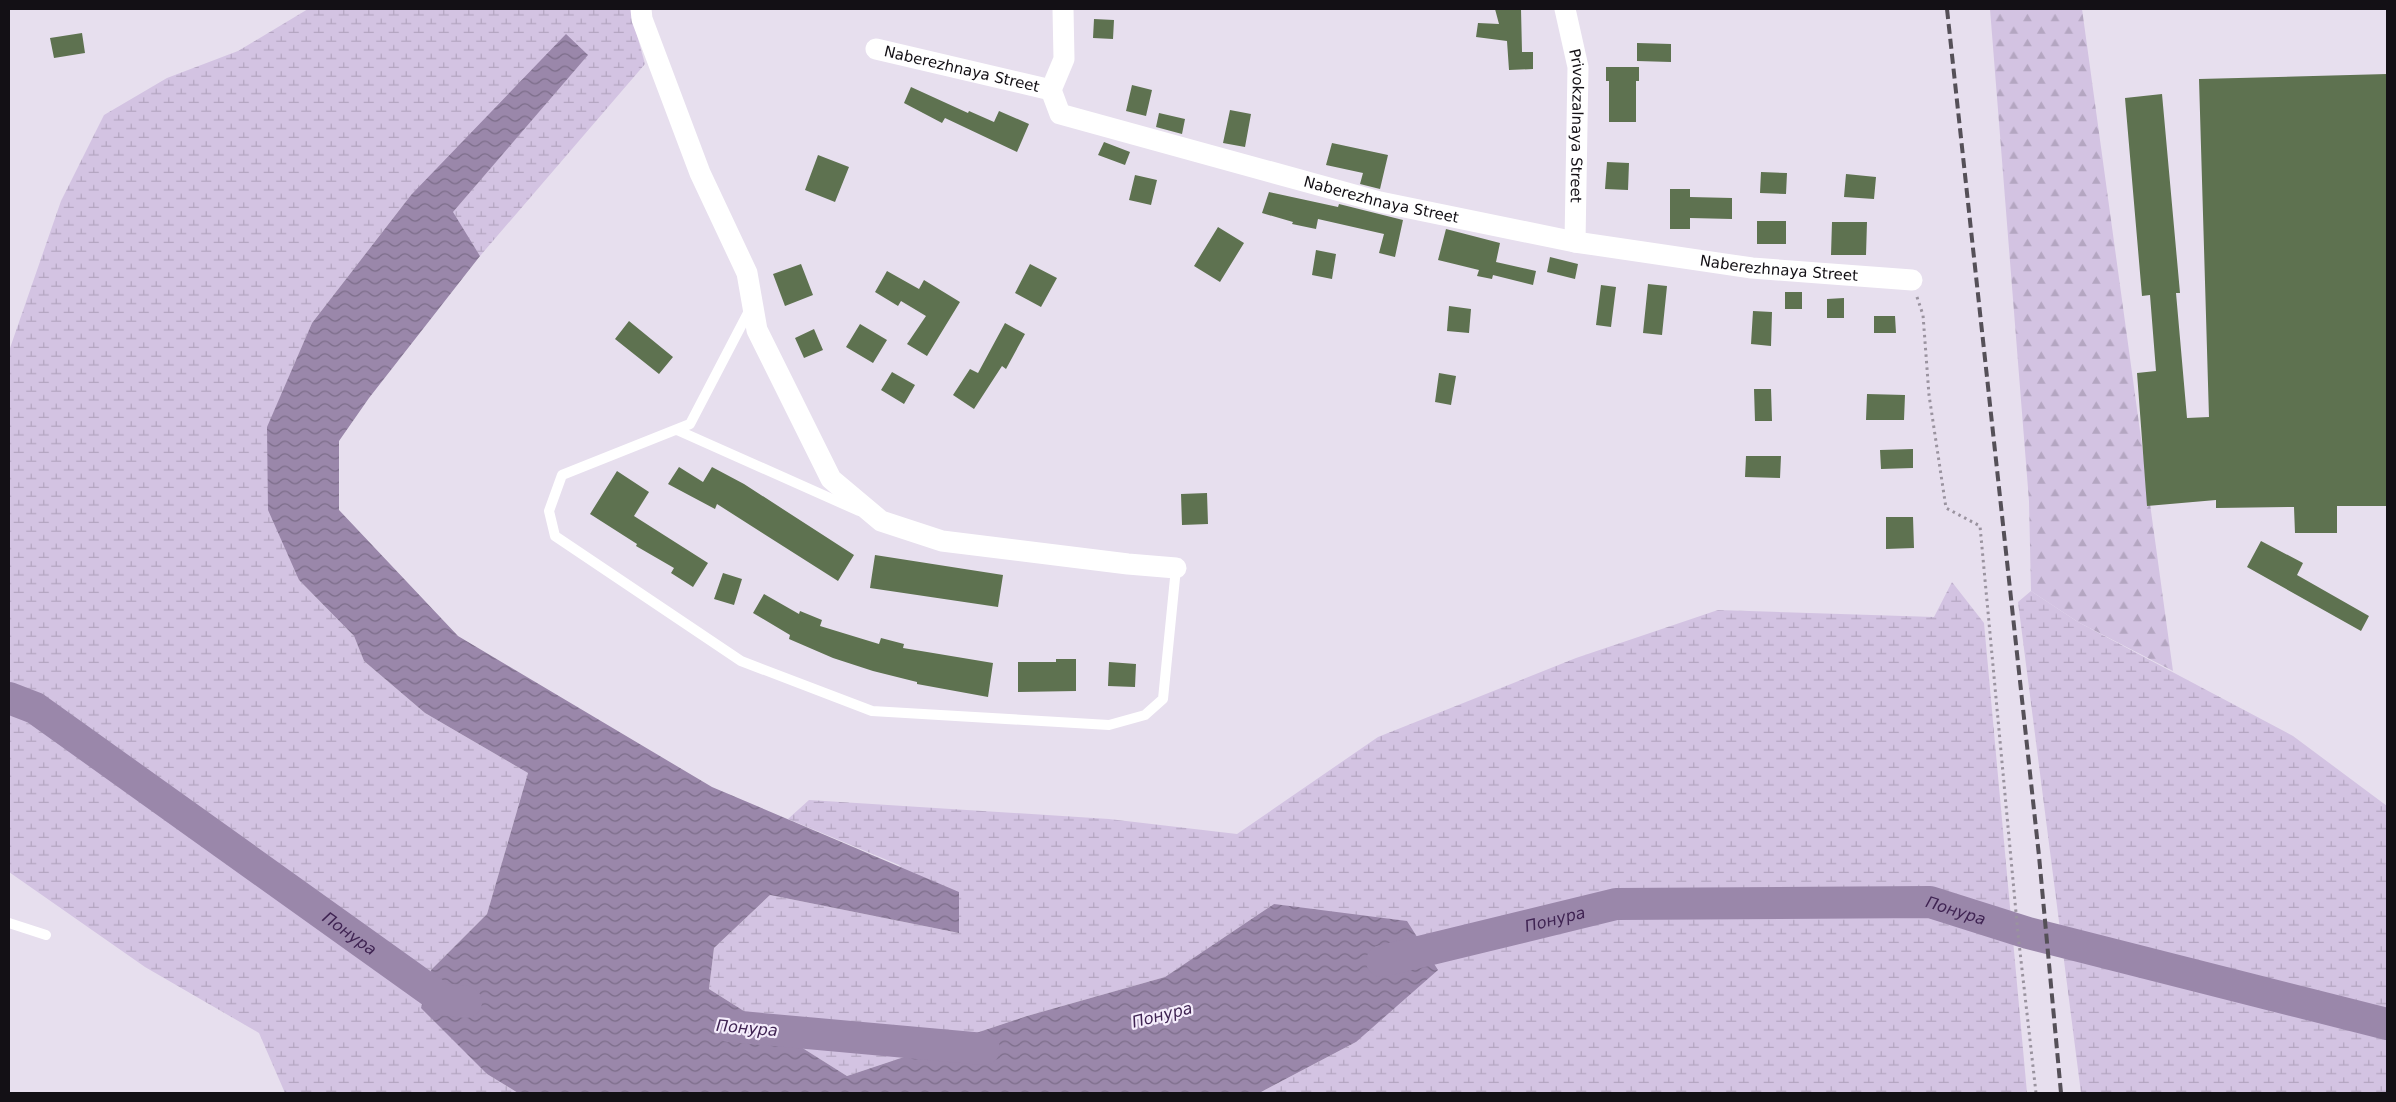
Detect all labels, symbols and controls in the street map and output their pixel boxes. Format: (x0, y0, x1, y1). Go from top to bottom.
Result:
street label: Naberezhnaya Street (882, 42, 1041, 96)
street label: Privokzalnaya Street (1565, 47, 1587, 203)
street label: Naberezhnaya Street (1302, 172, 1460, 227)
street label: Naberezhnaya Street (1699, 251, 1859, 285)
water label: Понура (1924, 892, 1988, 929)
water label: Понура (1523, 902, 1587, 935)
water label: Понура (319, 907, 381, 959)
water label: Понура (1130, 998, 1194, 1032)
water label: Понура (715, 1016, 779, 1040)

